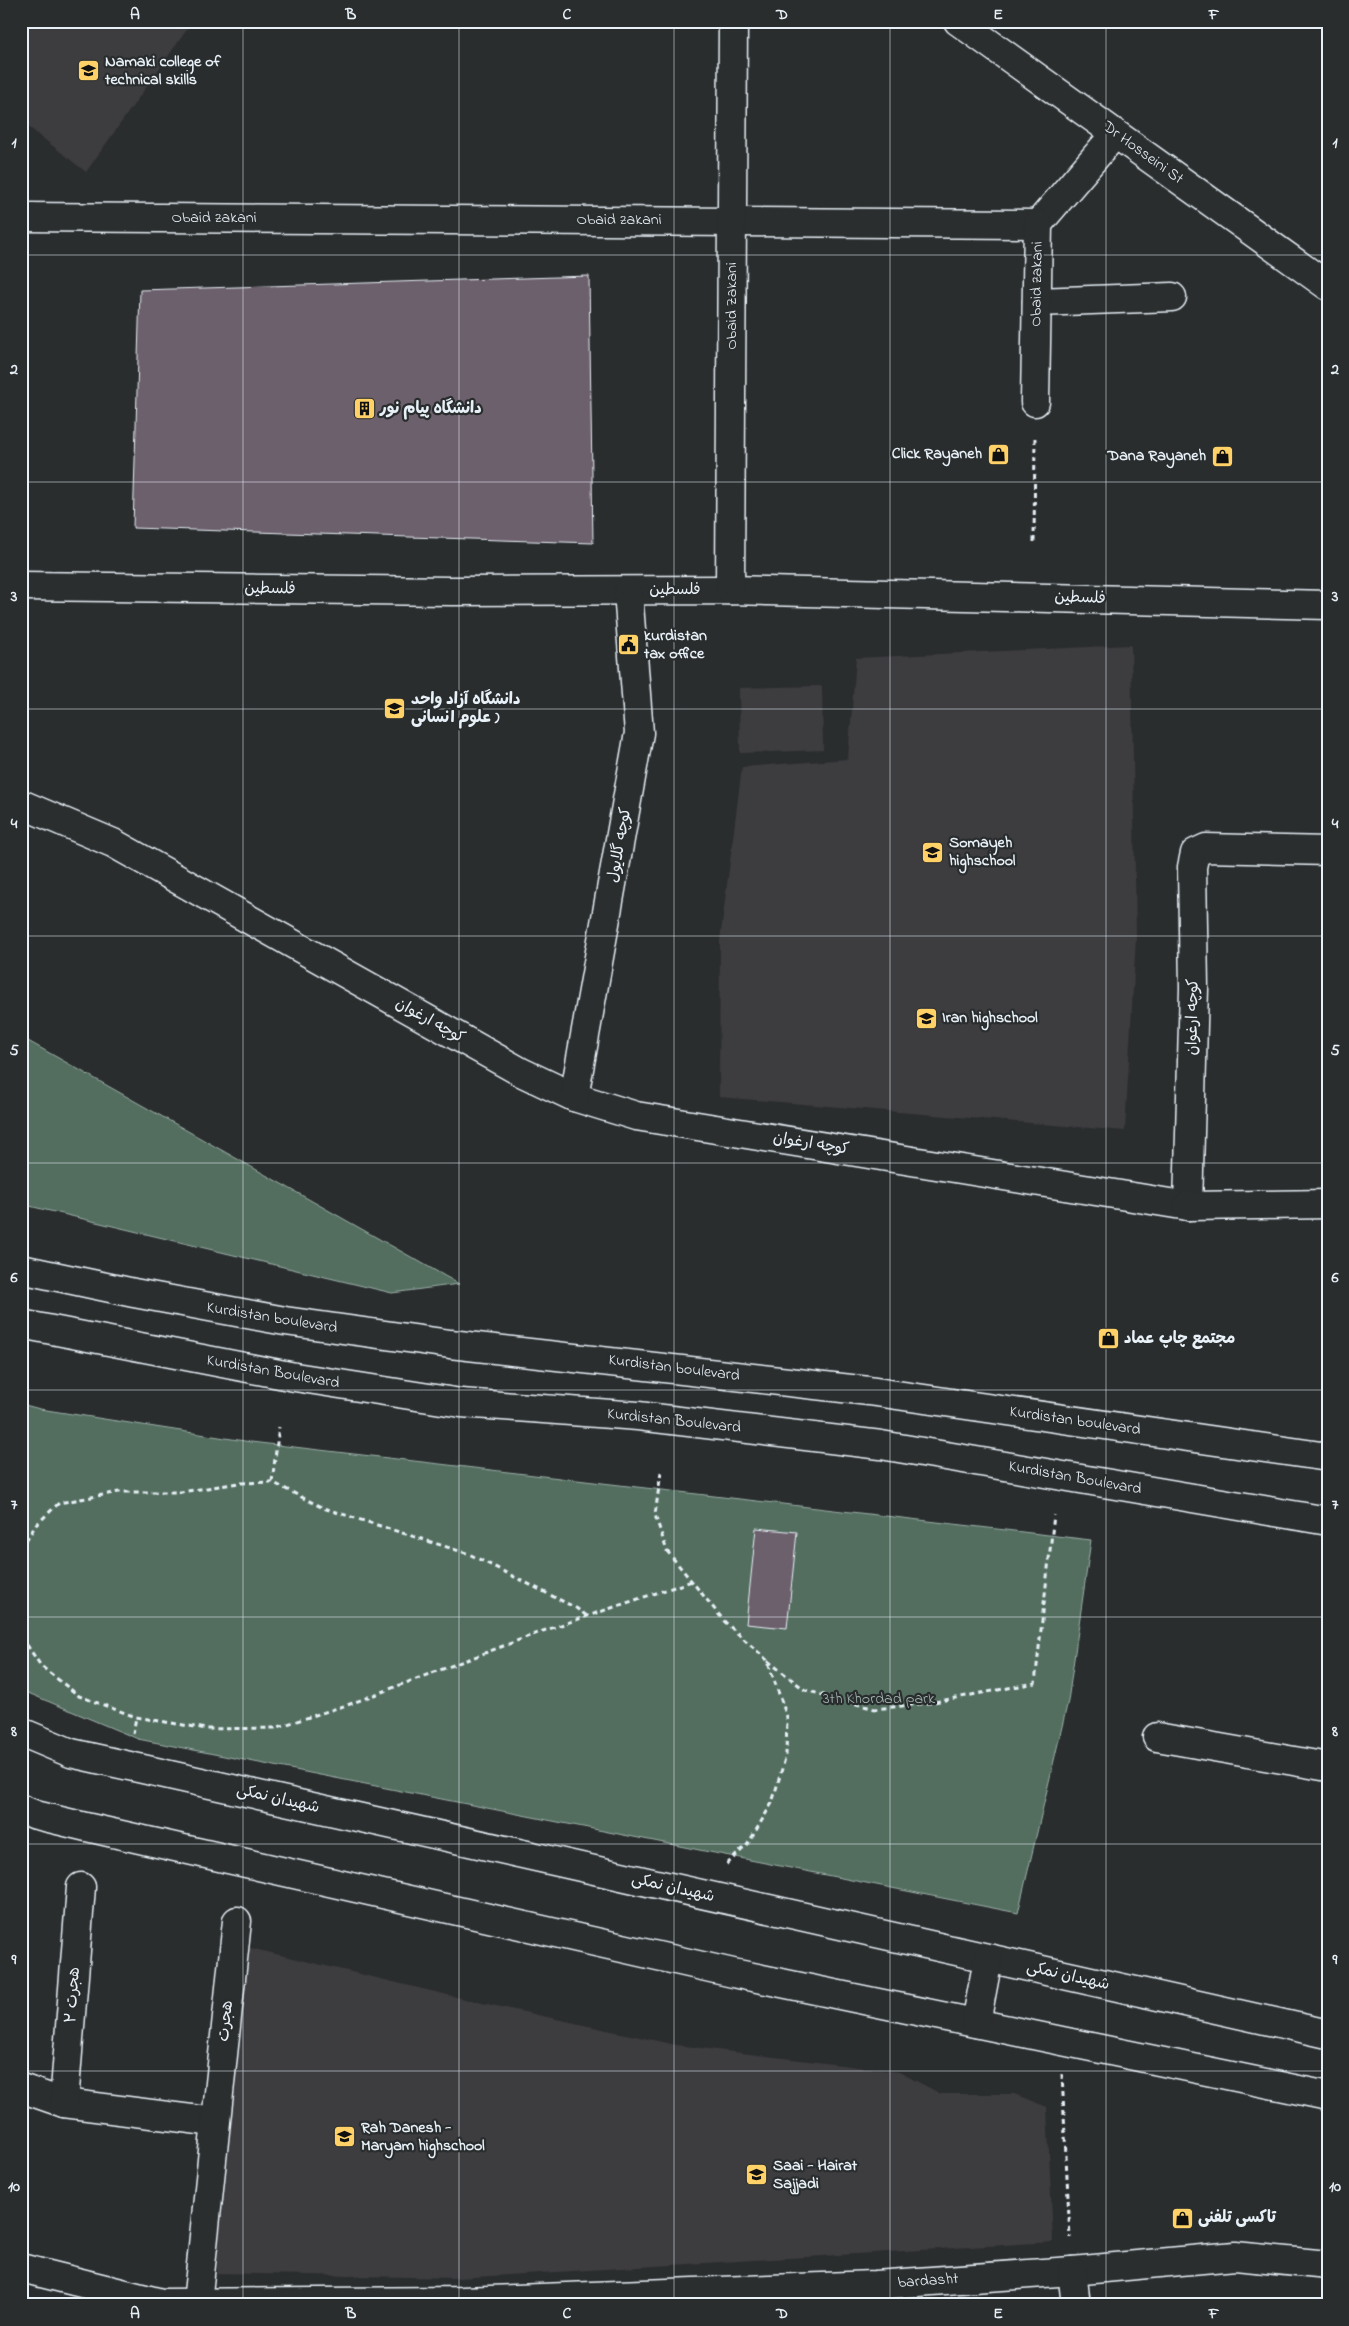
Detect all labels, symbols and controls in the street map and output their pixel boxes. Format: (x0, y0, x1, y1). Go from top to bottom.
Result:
text: A (130, 3, 140, 27)
text: B (345, 3, 357, 27)
text: C (563, 3, 572, 27)
text: D (775, 3, 788, 27)
text: E (993, 3, 1003, 27)
text: F (1208, 3, 1220, 27)
place label: Namaki college of technical skills (104, 50, 222, 92)
school or university icon: Namaki college of technical skills (77, 59, 101, 83)
street label: Dr Hosseini St (1097, 115, 1189, 191)
text: 1 (11, 131, 17, 155)
text: 1 (1332, 131, 1338, 155)
street label: Obaid zakani (171, 206, 257, 230)
street label: Obaid zakani (576, 208, 662, 232)
street label: Obaid zakani (1024, 241, 1050, 327)
street label: Obaid Zakani (720, 262, 744, 350)
text: 2 (9, 358, 18, 382)
text: 2 (1330, 358, 1339, 382)
building icon: دانشگاه پیام نور (352, 397, 376, 421)
place label: دانشگاه پیام نور (379, 397, 482, 421)
place label: Click Rayaneh (892, 442, 982, 467)
shop icon: Click Rayaneh (986, 442, 1010, 466)
place label: Dana Rayaneh (1106, 444, 1206, 469)
shop icon: Dana Rayaneh (1210, 444, 1234, 468)
street label: فلسطین (244, 577, 296, 601)
street label: فلسطین (649, 578, 701, 602)
text: 3 (10, 585, 18, 609)
street label: فلسطین (1054, 585, 1106, 611)
text: 3 (1331, 585, 1339, 609)
place label: kurdistan tax office (643, 624, 707, 666)
public building icon: kurdistan tax office (616, 633, 640, 657)
place label: دانشگاه آزاد واحد علوم انسانی ) (411, 688, 520, 730)
school or university icon: دانشگاه آزاد واحد علوم انسانی ) (383, 697, 407, 721)
street label: کوچه گلایول (602, 805, 638, 885)
text: 4 (10, 812, 18, 836)
text: 4 (1331, 812, 1339, 836)
place label: Somayeh highschool (949, 831, 1016, 874)
school or university icon: Somayeh highschool (921, 840, 945, 864)
street label: کوچه ارغوان (1180, 978, 1206, 1056)
street label: کوچه ارغوان (391, 992, 469, 1050)
school or university icon: Iran highschool (914, 1006, 938, 1030)
place label: Iran highschool (942, 1006, 1038, 1031)
text: 5 (9, 1039, 19, 1063)
text: 5 (1330, 1039, 1340, 1063)
street label: کوچه ارغوان (771, 1126, 851, 1162)
text: 6 (9, 1266, 18, 1290)
text: 6 (1330, 1266, 1339, 1290)
street label: Kurdistan boulevard (205, 1296, 339, 1340)
shop icon: مجتمع چاپ عماد (1096, 1327, 1120, 1351)
place label: مجتمع چاپ عماد (1124, 1327, 1235, 1351)
street label: Kurdistan Boulevard (205, 1348, 341, 1396)
street label: Kurdistan boulevard (607, 1348, 741, 1388)
street label: Kurdistan boulevard (1008, 1400, 1142, 1442)
street label: Kurdistan Boulevard (606, 1402, 742, 1440)
street label: Kurdistan Boulevard (1007, 1454, 1143, 1502)
text: 7 (11, 1493, 18, 1517)
text: 7 (1332, 1493, 1339, 1517)
park label: 3th Khordad park (823, 1687, 936, 1711)
text: 8 (10, 1720, 17, 1744)
text: 8 (1331, 1720, 1338, 1744)
street label: شهیدان نمکی (234, 1778, 322, 1820)
street label: شهیدان نمکی (629, 1867, 717, 1909)
text: 9 (11, 1948, 17, 1972)
text: 9 (1332, 1948, 1338, 1972)
street label: شهیدان نمکی (1024, 1955, 1112, 1997)
street label: هجرت ۲ (59, 1966, 87, 2024)
street label: هجرت (212, 1999, 240, 2043)
place label: Rah Danesh - Maryam highschool (360, 2116, 485, 2159)
school or university icon: Rah Danesh - Maryam highschool (333, 2125, 357, 2149)
place label: Saai - Hairat Sajjadi (773, 2154, 858, 2196)
school or university icon: Saai - Hairat Sajjadi (745, 2163, 769, 2187)
text: 10 (8, 2175, 20, 2199)
text: 10 (1329, 2175, 1341, 2199)
shop icon: تاکسی تلفنی (1170, 2206, 1194, 2230)
place label: تاکسی تلفنی (1198, 2206, 1277, 2230)
street label: bardasht (897, 2267, 960, 2295)
text: A (130, 2302, 140, 2326)
text: B (345, 2302, 357, 2326)
text: C (563, 2302, 572, 2326)
text: D (775, 2302, 788, 2326)
text: E (993, 2302, 1003, 2326)
text: F (1208, 2302, 1220, 2326)

